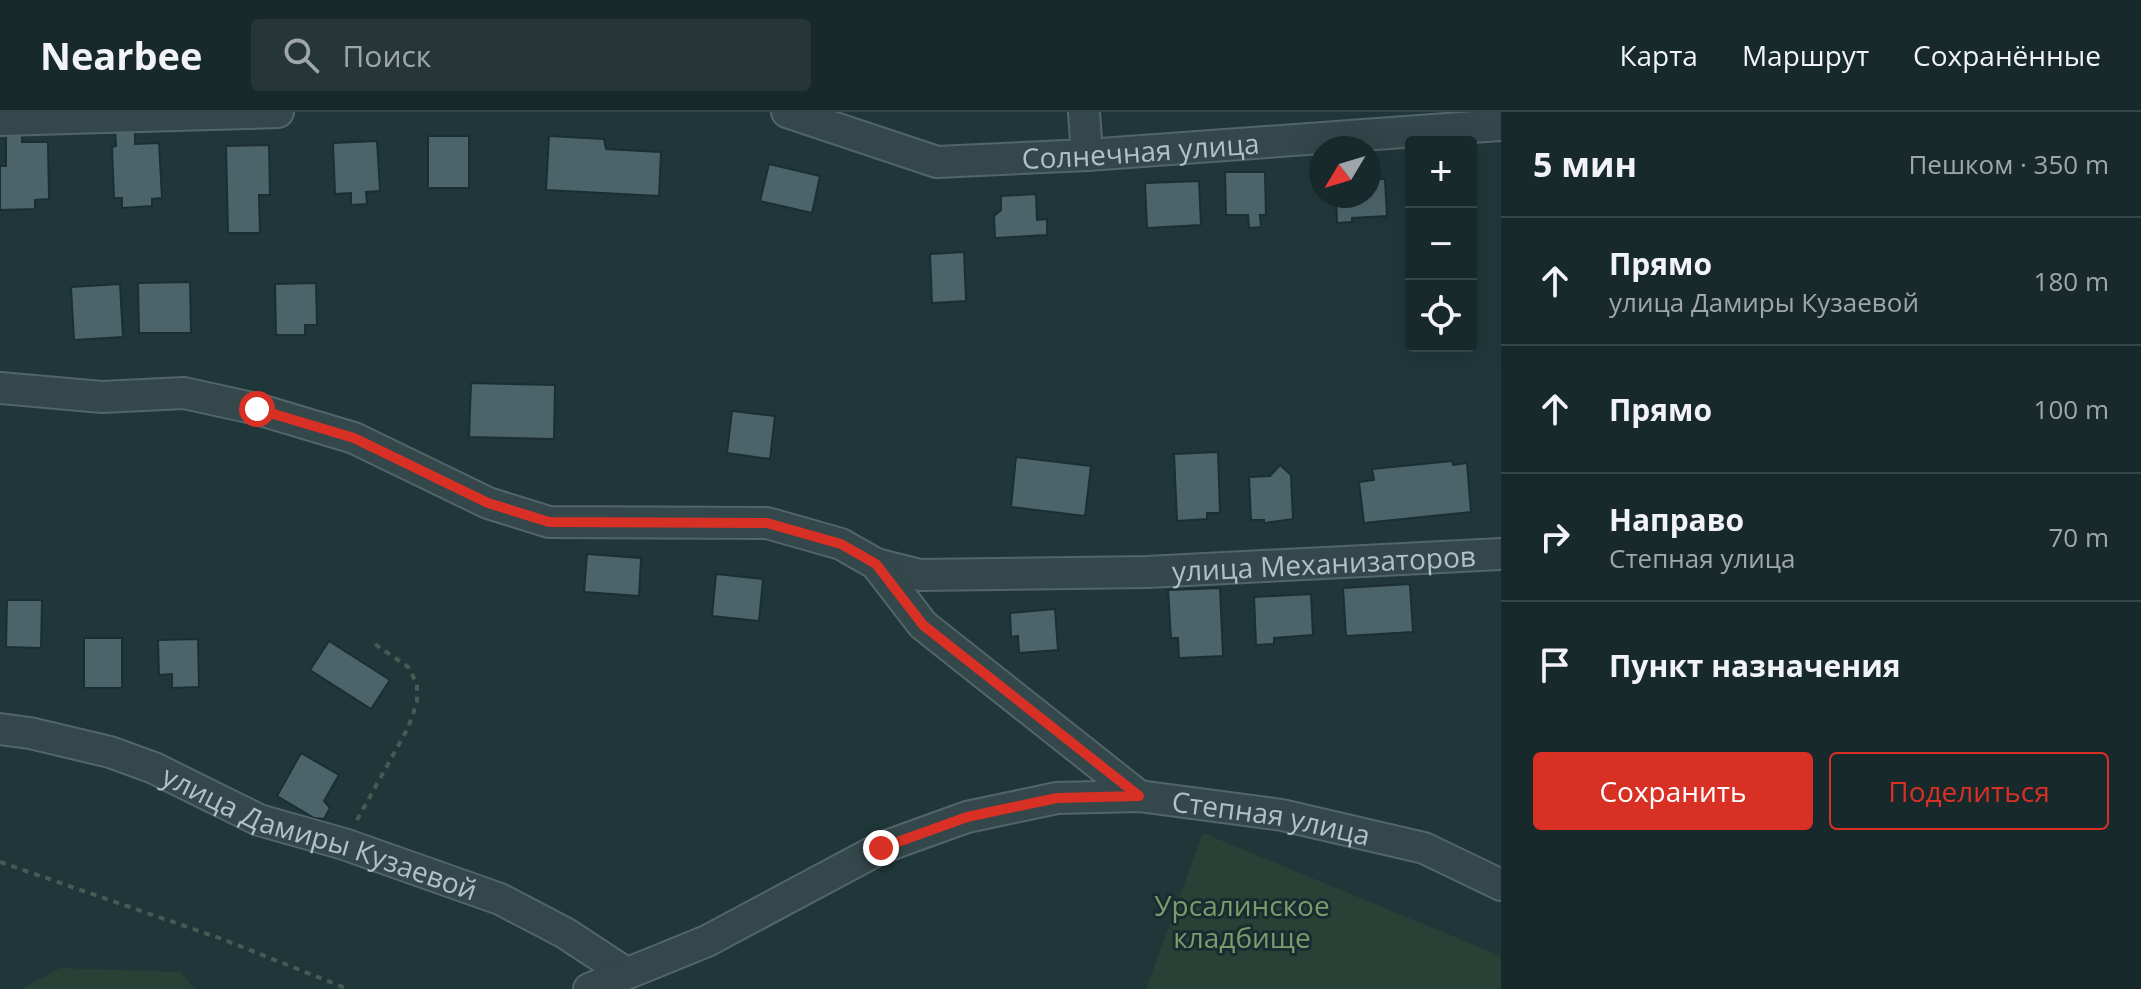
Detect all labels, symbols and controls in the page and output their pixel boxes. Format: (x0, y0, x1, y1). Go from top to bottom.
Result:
search box (251, 19, 811, 91)
text: Nearbee (40, 29, 203, 81)
icon: search (279, 33, 323, 77)
text: Поиск (343, 35, 431, 76)
text: Карта (1619, 36, 1698, 74)
text: Маршрут (1742, 36, 1869, 74)
text: Сохранённые (1913, 36, 2101, 74)
street label: Солнечная улица (1021, 124, 1261, 177)
north arrow (1309, 136, 1381, 208)
map controls (1405, 136, 1477, 352)
button: + (1405, 136, 1477, 208)
text: 5 мин (1533, 141, 1637, 187)
text: Пешком · 350 m (1908, 146, 2109, 182)
button: − (1405, 208, 1477, 280)
text: Прямо (1609, 243, 1712, 284)
icon: ahead (1533, 259, 1577, 303)
text: 180 m (2034, 263, 2109, 299)
button: locate (1405, 280, 1477, 352)
text: улица Дамиры Кузаевой (1609, 284, 1919, 320)
icon: ahead (1533, 387, 1577, 431)
text: Прямо (1609, 389, 1712, 430)
route start (239, 391, 275, 427)
text: 100 m (2034, 391, 2109, 427)
text: Направо (1609, 499, 1744, 540)
icon: right (1533, 515, 1577, 559)
text: 70 m (2048, 519, 2109, 555)
street label: улица Механизаторов (1171, 536, 1477, 590)
text: Степная улица (1609, 540, 1796, 576)
icon: arrive (1533, 643, 1577, 687)
text: Пункт назначения (1609, 645, 1901, 686)
button: Сохранить (1533, 752, 1813, 830)
button: Поделиться (1829, 752, 2109, 830)
street label: улица Дамиры Кузаевой (156, 756, 483, 909)
street label: Степная улица (1170, 782, 1374, 854)
route end (863, 830, 899, 866)
park label: Урсалинское кладбище (1154, 886, 1330, 956)

